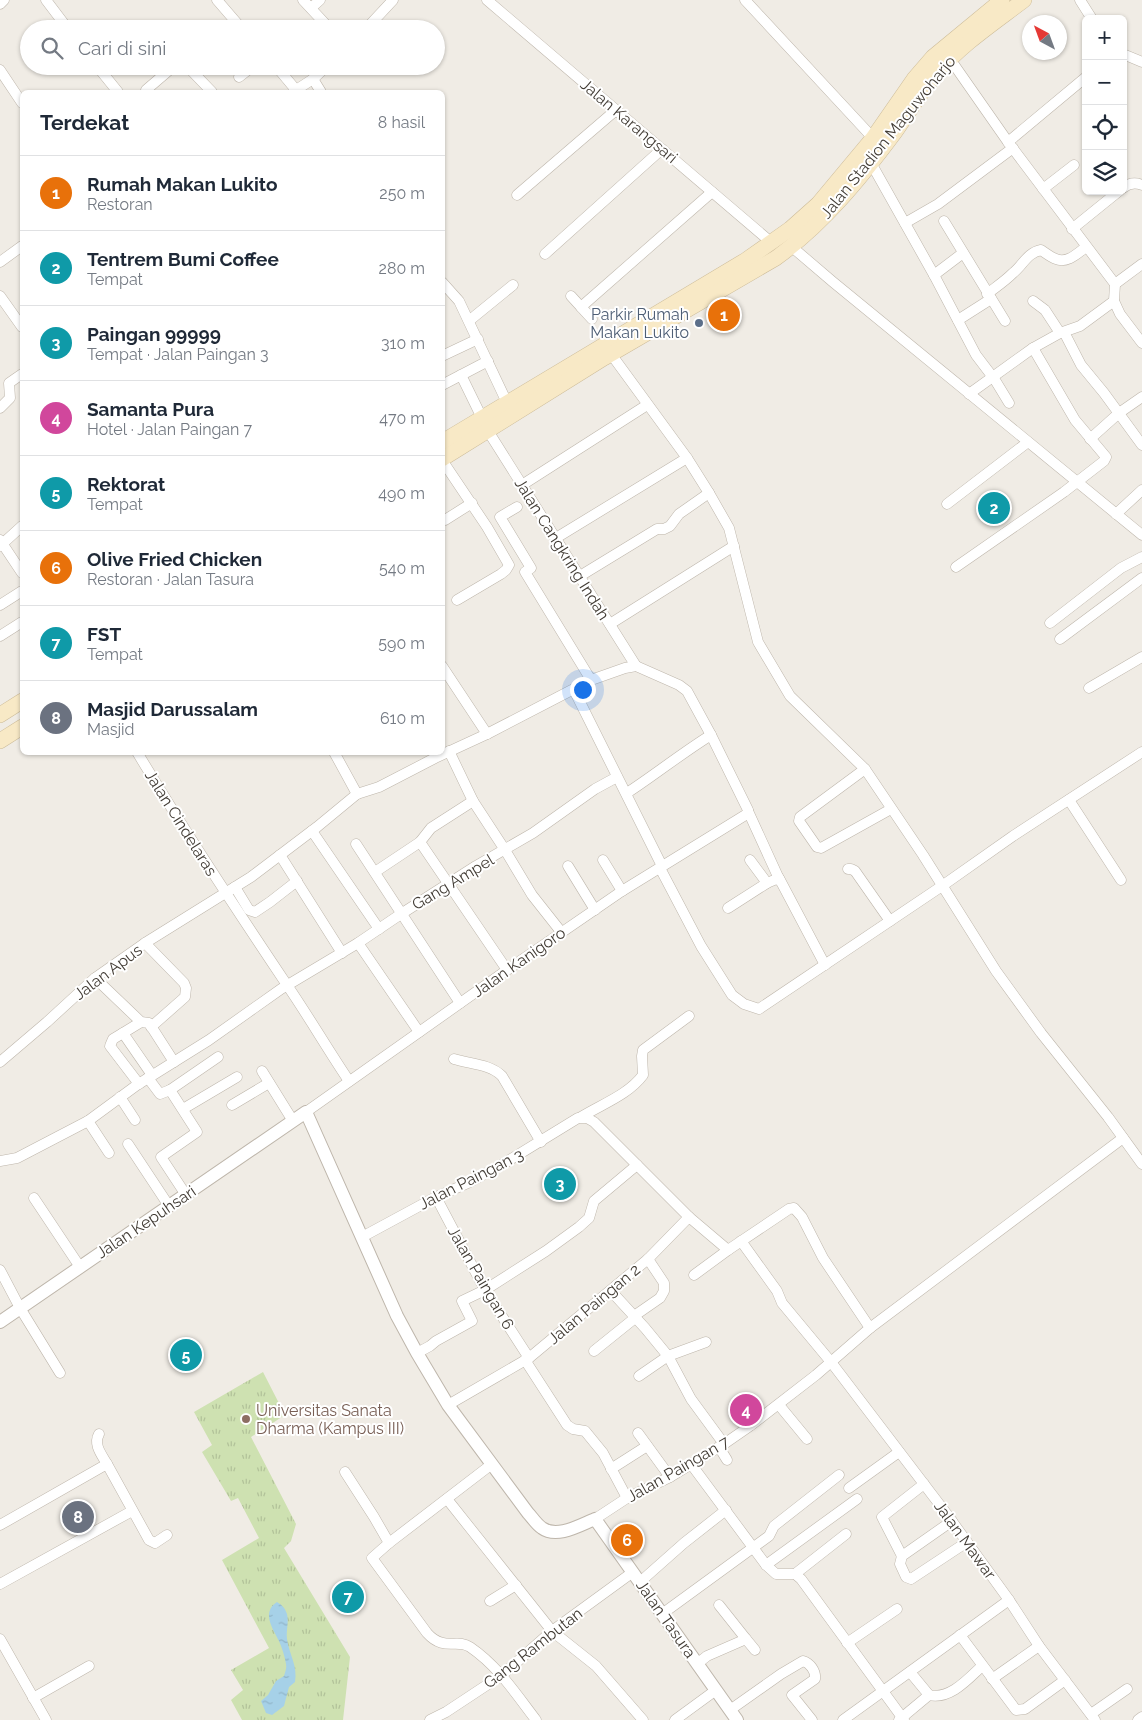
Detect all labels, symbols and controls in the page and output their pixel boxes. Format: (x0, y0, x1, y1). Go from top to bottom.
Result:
north arrow (1022, 15, 1067, 60)
map controls (1082, 15, 1127, 195)
button: + (1082, 15, 1127, 60)
search box (20, 20, 445, 75)
icon: search (38, 34, 66, 62)
text: Cari di sini (78, 37, 166, 59)
street label: Jalan Stadion Maguwoharjo (816, 52, 960, 222)
button: − (1082, 60, 1127, 105)
street label: Jalan Karangsari (577, 75, 681, 167)
button: locate (1082, 105, 1127, 150)
text: Terdekat (40, 110, 129, 135)
text: 8 hasil (378, 113, 425, 132)
button: layers (1082, 150, 1127, 195)
text: Rumah Makan Lukito (87, 173, 278, 195)
text: 1 (52, 184, 60, 203)
text: 250 m (379, 184, 425, 203)
text: Restoran (87, 195, 153, 214)
text: Tentrem Bumi Coffee (87, 248, 279, 270)
text: 2 (51, 259, 61, 278)
text: 280 m (379, 259, 425, 278)
text: Tempat (87, 270, 143, 289)
pin: 1 (708, 296, 740, 334)
place label: Parkir Rumah Makan Lukito (590, 305, 689, 342)
marker: Parkir Rumah Makan Lukito (693, 317, 705, 329)
text: Paingan 99999 (87, 323, 221, 345)
text: 3 (52, 334, 60, 353)
text: 310 m (381, 334, 425, 353)
text: Tempat · Jalan Paingan 3 (87, 345, 268, 364)
text: Samanta Pura (87, 398, 214, 420)
text: 4 (51, 409, 61, 428)
text: 470 m (379, 409, 425, 428)
text: Hotel · Jalan Paingan 7 (87, 420, 252, 439)
text: Rektorat (87, 473, 165, 495)
street label: Jalan Cangkring Indah (511, 474, 613, 624)
text: 5 (52, 484, 60, 503)
text: 490 m (378, 484, 425, 503)
pin: 2 (978, 489, 1010, 527)
text: Tempat (87, 495, 143, 514)
text: Olive Fried Chicken (87, 548, 262, 570)
text: 6 (51, 559, 61, 578)
text: 540 m (379, 559, 425, 578)
text: Restoran · Jalan Tasura (87, 570, 254, 589)
text: FST (87, 623, 121, 645)
text: 7 (52, 634, 60, 653)
text: 590 m (378, 634, 425, 653)
text: Tempat (87, 645, 143, 664)
your location (570, 677, 596, 703)
text: Masjid Darussalam (87, 698, 258, 720)
text: 8 (51, 709, 61, 728)
text: 610 m (380, 709, 425, 728)
text: Masjid (87, 720, 134, 739)
street label: Jalan Cindelaras (141, 767, 221, 880)
street label: Gang Ampel (409, 850, 498, 914)
street label: Jalan Kanigoro (469, 923, 569, 1001)
street label: Jalan Apus (70, 940, 146, 1004)
street label: Jalan Paingan 3 (416, 1144, 526, 1214)
pin: 3 (544, 1165, 576, 1203)
street label: Jalan Kepuhsari (93, 1182, 199, 1262)
street label: Jalan Paingan 6 (444, 1223, 518, 1333)
street label: Jalan Paingan 2 (544, 1260, 644, 1348)
pin: 5 (170, 1336, 202, 1374)
pin: 4 (730, 1391, 762, 1429)
place label: Universitas Sanata Dharma (Kampus III) (256, 1401, 404, 1438)
marker: Universitas Sanata Dharma (Kampus III) (240, 1413, 252, 1425)
street label: Jalan Paingan 7 (624, 1432, 733, 1506)
street label: Jalan Mawar (930, 1497, 1000, 1583)
pin: 8 (62, 1498, 94, 1536)
pin: 6 (611, 1521, 643, 1559)
street label: Jalan Tasura (632, 1576, 700, 1662)
pin: 7 (332, 1578, 364, 1616)
street label: Gang Rambutan (480, 1604, 586, 1692)

